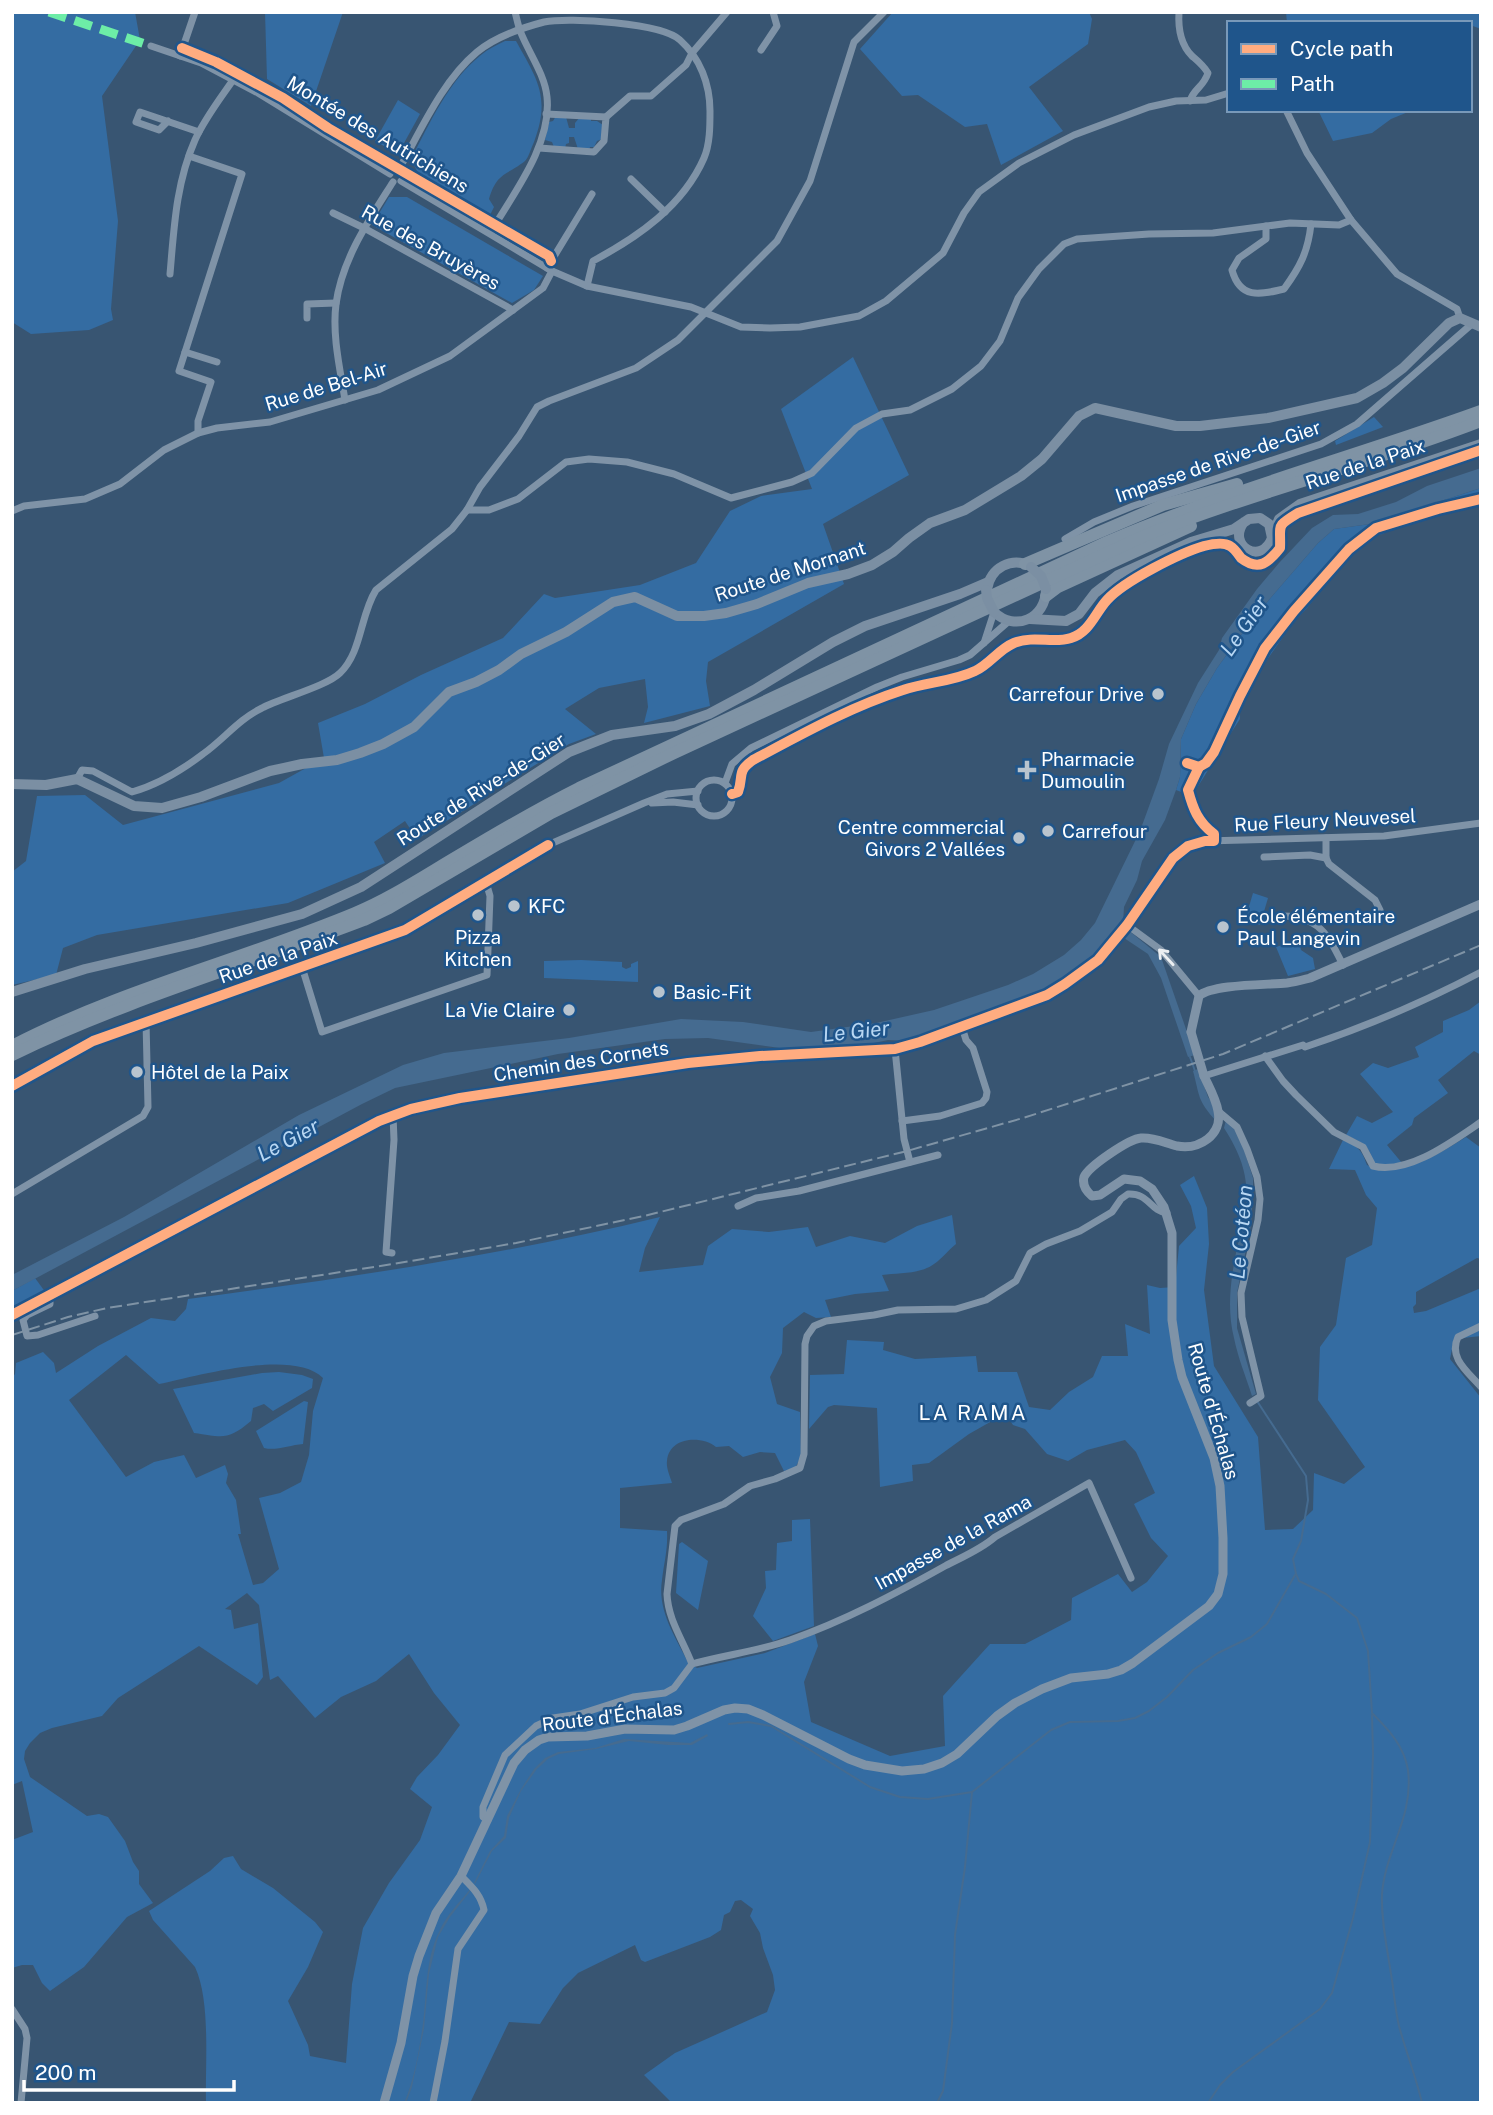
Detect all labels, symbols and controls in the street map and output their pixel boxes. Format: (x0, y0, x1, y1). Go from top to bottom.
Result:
legend (1227, 21, 1472, 112)
text: Cycle path (1290, 36, 1393, 61)
street label: Montée des Autrichiens (283, 71, 473, 197)
text: Path (1290, 71, 1335, 96)
street label: Rue des Bruyères (358, 200, 504, 294)
street label: Rue de Bel-Air (262, 357, 390, 415)
street label: Impasse de Rive-de-Gier (1113, 416, 1323, 506)
street label: Rue de la Paix (1303, 434, 1428, 494)
street label: Route de Mornant (712, 536, 868, 606)
water label: Le Gier (1215, 591, 1274, 661)
place label: Carrefour Drive (1009, 683, 1144, 705)
marker: Carrefour Drive (1150, 686, 1166, 702)
street label: Route de Rive-de-Gier (393, 728, 569, 850)
place label: Pharmacie Dumoulin (1041, 748, 1135, 792)
marker: Pharmacie Dumoulin (1019, 762, 1035, 778)
street label: Rue Fleury Neuvesel (1234, 804, 1416, 836)
place label: Centre commercial Givors 2 Vallées (838, 816, 1005, 860)
place label: Carrefour (1062, 820, 1147, 842)
marker: Carrefour (1040, 823, 1056, 839)
marker: Centre commercial Givors 2 Vallées (1011, 830, 1027, 846)
place label: KFC (528, 895, 565, 917)
marker: KFC (506, 898, 522, 914)
place label: École élémentaire Paul Langevin (1237, 905, 1395, 949)
marker: Pizza Kitchen (470, 907, 486, 923)
marker: École élémentaire Paul Langevin (1215, 919, 1231, 935)
street label: Rue de la Paix (216, 926, 340, 988)
place label: Pizza Kitchen (444, 926, 512, 970)
one-way arrow (1158, 948, 1174, 966)
place label: Basic-Fit (673, 981, 752, 1003)
marker: Basic-Fit (651, 984, 667, 1000)
place label: La Vie Claire (445, 999, 555, 1021)
marker: La Vie Claire (561, 1002, 577, 1018)
water label: Le Gier (821, 1015, 892, 1047)
street label: Chemin des Cornets (492, 1036, 670, 1086)
place label: Hôtel de la Paix (151, 1061, 289, 1083)
marker: Hôtel de la Paix (129, 1064, 145, 1080)
water label: Le Gier (253, 1113, 324, 1167)
water label: Le Cotéon (1224, 1184, 1258, 1280)
street label: Route d'Échalas (1184, 1340, 1244, 1482)
district label: LA RAMA (918, 1400, 1028, 1425)
street label: Impasse de la Rama (871, 1490, 1035, 1594)
street label: Route d'Échalas (541, 1696, 683, 1736)
scale bar (24, 2048, 234, 2092)
text: 200 m (35, 2060, 96, 2085)

